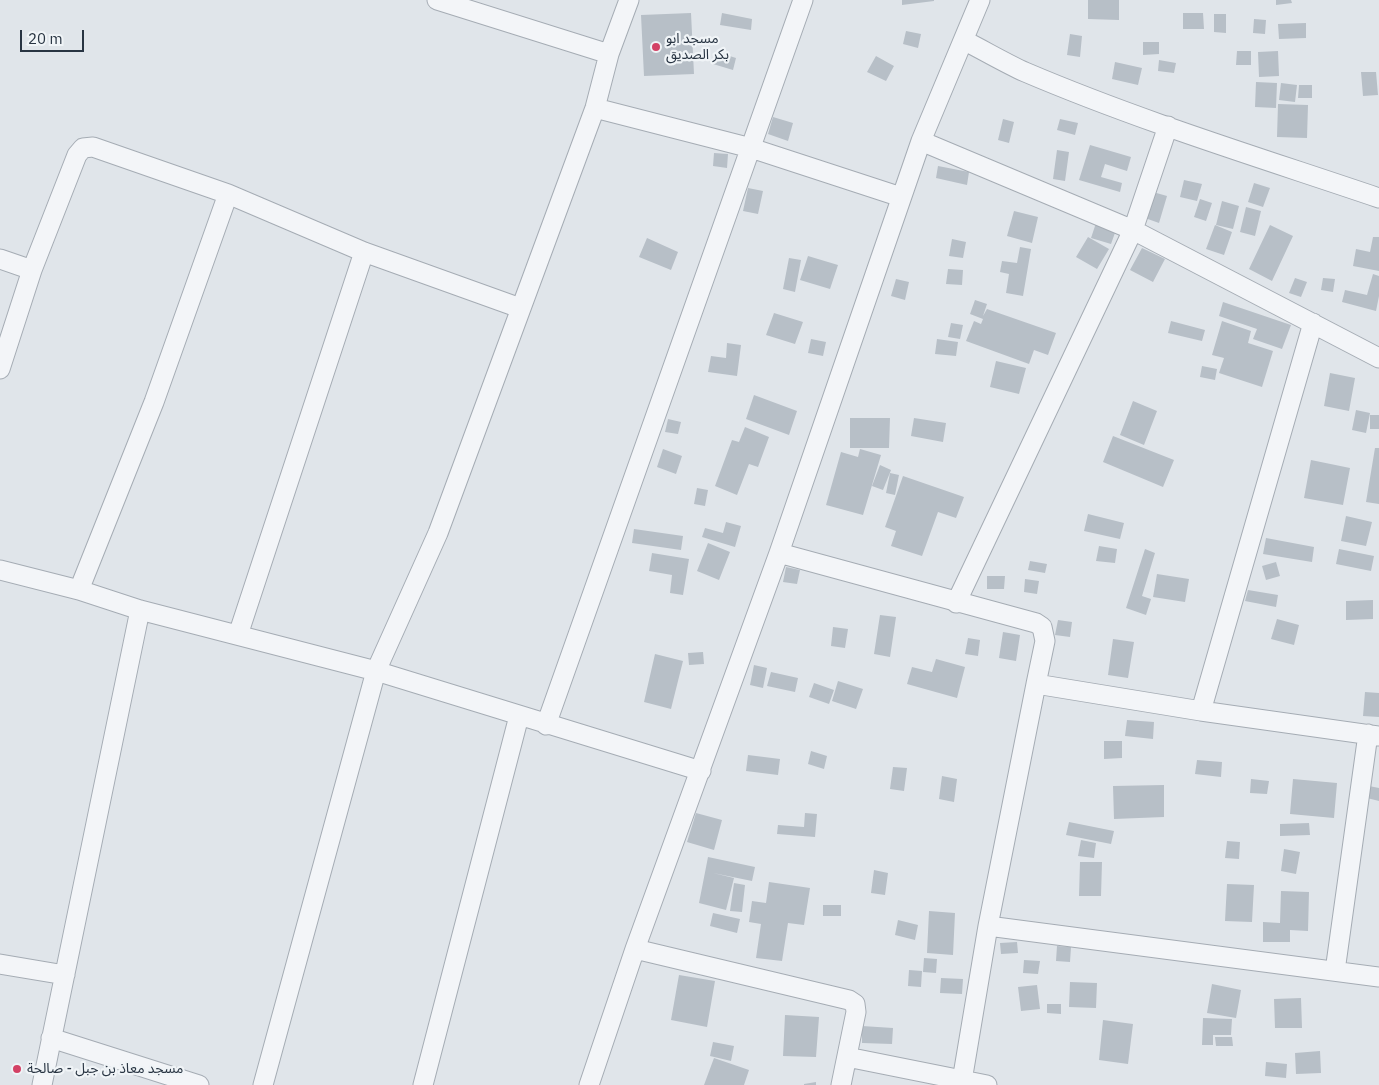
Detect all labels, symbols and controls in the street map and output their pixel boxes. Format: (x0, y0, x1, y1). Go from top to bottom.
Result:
scale bar (22, 20, 86, 52)
text: 20 m (28, 29, 63, 48)
place label: مسجد ابو بكر الصديق (666, 31, 729, 64)
marker: مسجد ابو بكر الصديق (650, 41, 662, 53)
place label: مسجد معاذ بن جبل - صالحة (27, 1061, 183, 1077)
marker: مسجد معاذ بن جبل - صالحة (11, 1063, 23, 1075)

